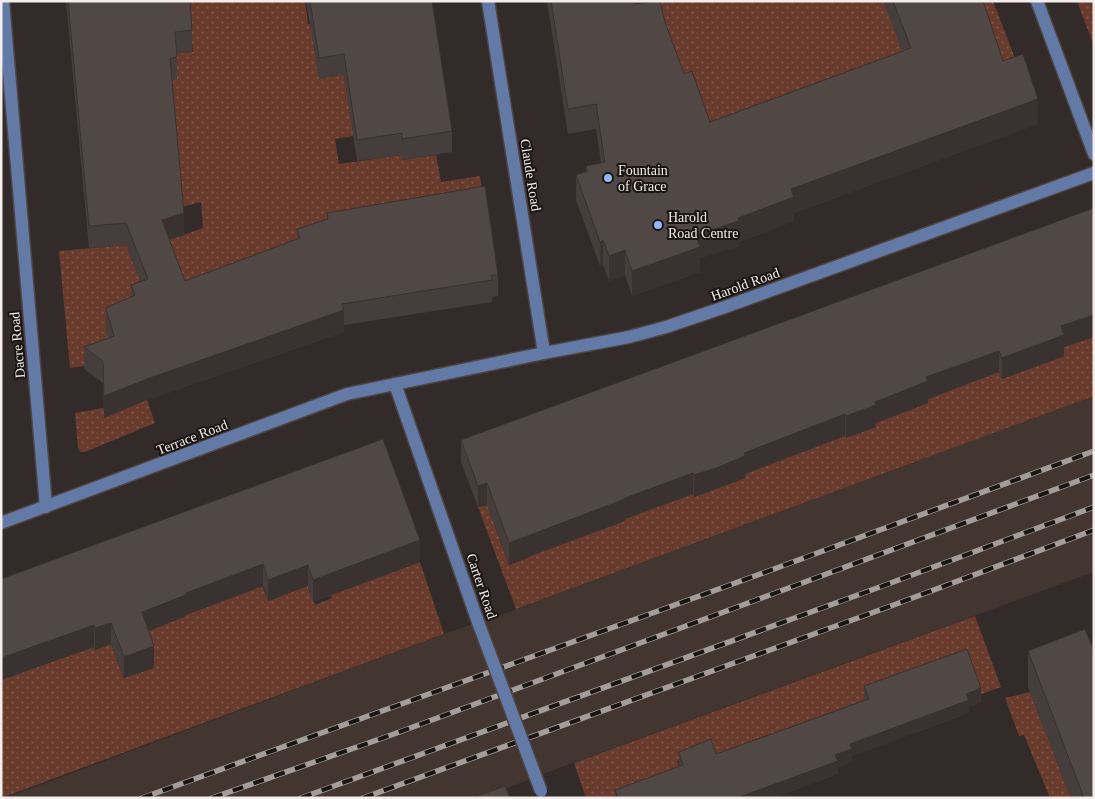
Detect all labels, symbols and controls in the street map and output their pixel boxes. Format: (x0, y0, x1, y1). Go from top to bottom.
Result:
street label: Claude Road (517, 138, 544, 212)
place label: Fountain of Grace (618, 163, 668, 194)
marker: Fountain of Grace (602, 172, 614, 184)
place label: Harold Road Centre (668, 210, 738, 241)
marker: Harold Road Centre (652, 219, 664, 231)
street label: Harold Road (709, 265, 782, 304)
street label: Dacre Road (7, 311, 28, 379)
street label: Terrace Road (155, 417, 230, 458)
street label: Carter Road (463, 552, 500, 621)

